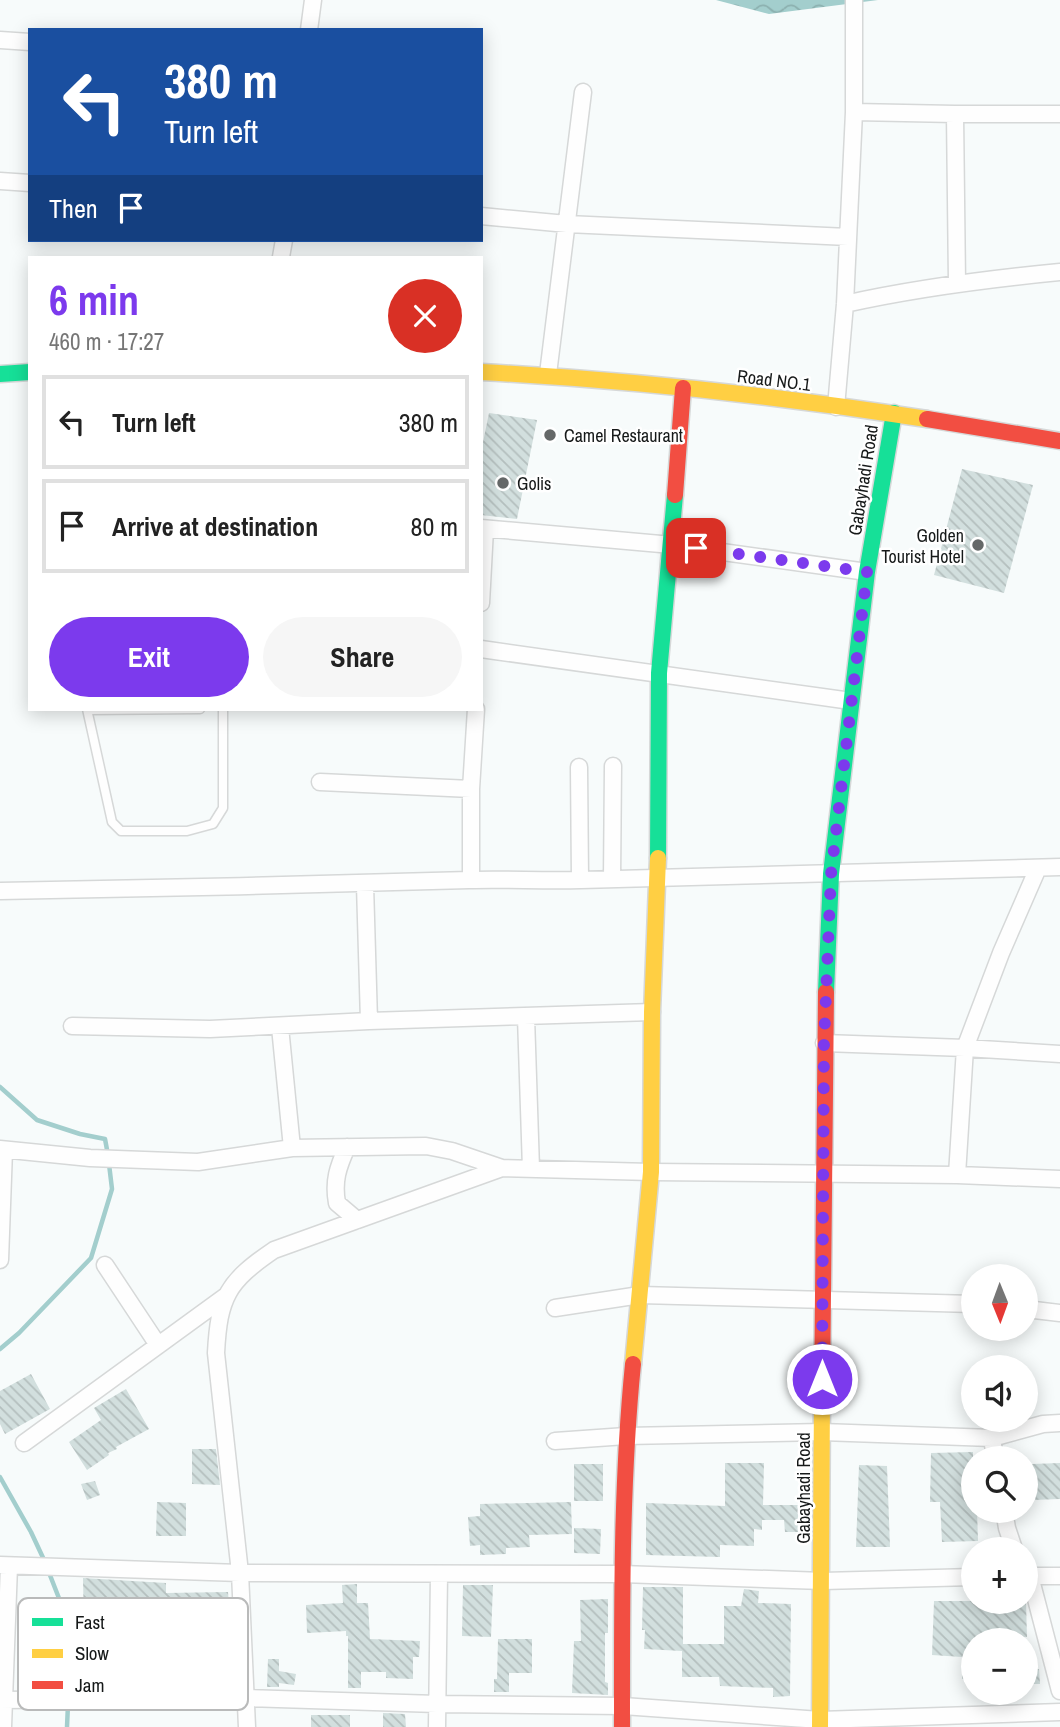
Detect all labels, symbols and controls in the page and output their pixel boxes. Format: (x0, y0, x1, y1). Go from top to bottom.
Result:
text: 380 m (164, 47, 278, 113)
icon: left (49, 56, 140, 147)
text: Turn left (164, 110, 258, 153)
icon: arrive (112, 189, 150, 227)
text: Then (49, 191, 98, 226)
text: 6 min (49, 272, 139, 328)
button: close (388, 279, 462, 353)
text: 460 m · 17:27 (49, 326, 164, 357)
street label: Road NO.1 (736, 363, 813, 397)
icon: left (53, 403, 91, 441)
text: Turn left (112, 405, 196, 440)
text: 380 m (399, 405, 458, 440)
place label: Camel Restaurant (564, 423, 683, 448)
street label: Gabayhadi Road (842, 423, 884, 537)
marker: Camel Restaurant (542, 427, 558, 443)
place label: Golis (517, 471, 551, 496)
marker: Golis (495, 475, 511, 491)
icon: arrive (53, 507, 91, 545)
text: Arrive at destination (112, 509, 318, 544)
text: 80 m (411, 509, 458, 544)
pin (666, 518, 726, 578)
place label: Golden Tourist Hotel (881, 523, 964, 569)
icon: arrive (677, 529, 715, 567)
marker: Golden Tourist Hotel (970, 537, 986, 553)
button: Exit (49, 617, 249, 697)
button: Share (263, 617, 462, 697)
north arrow (961, 1264, 1038, 1340)
map controls (961, 1264, 1038, 1705)
position arrow (785, 1342, 859, 1416)
button: sound (961, 1355, 1038, 1432)
street label: Gabayhadi Road (791, 1432, 816, 1544)
button: search (961, 1446, 1038, 1523)
button: + (961, 1537, 1038, 1614)
legend (18, 1598, 248, 1710)
text: Fast (75, 1609, 105, 1635)
button: − (961, 1628, 1038, 1705)
text: Slow (75, 1640, 110, 1666)
text: Jam (75, 1672, 104, 1698)

